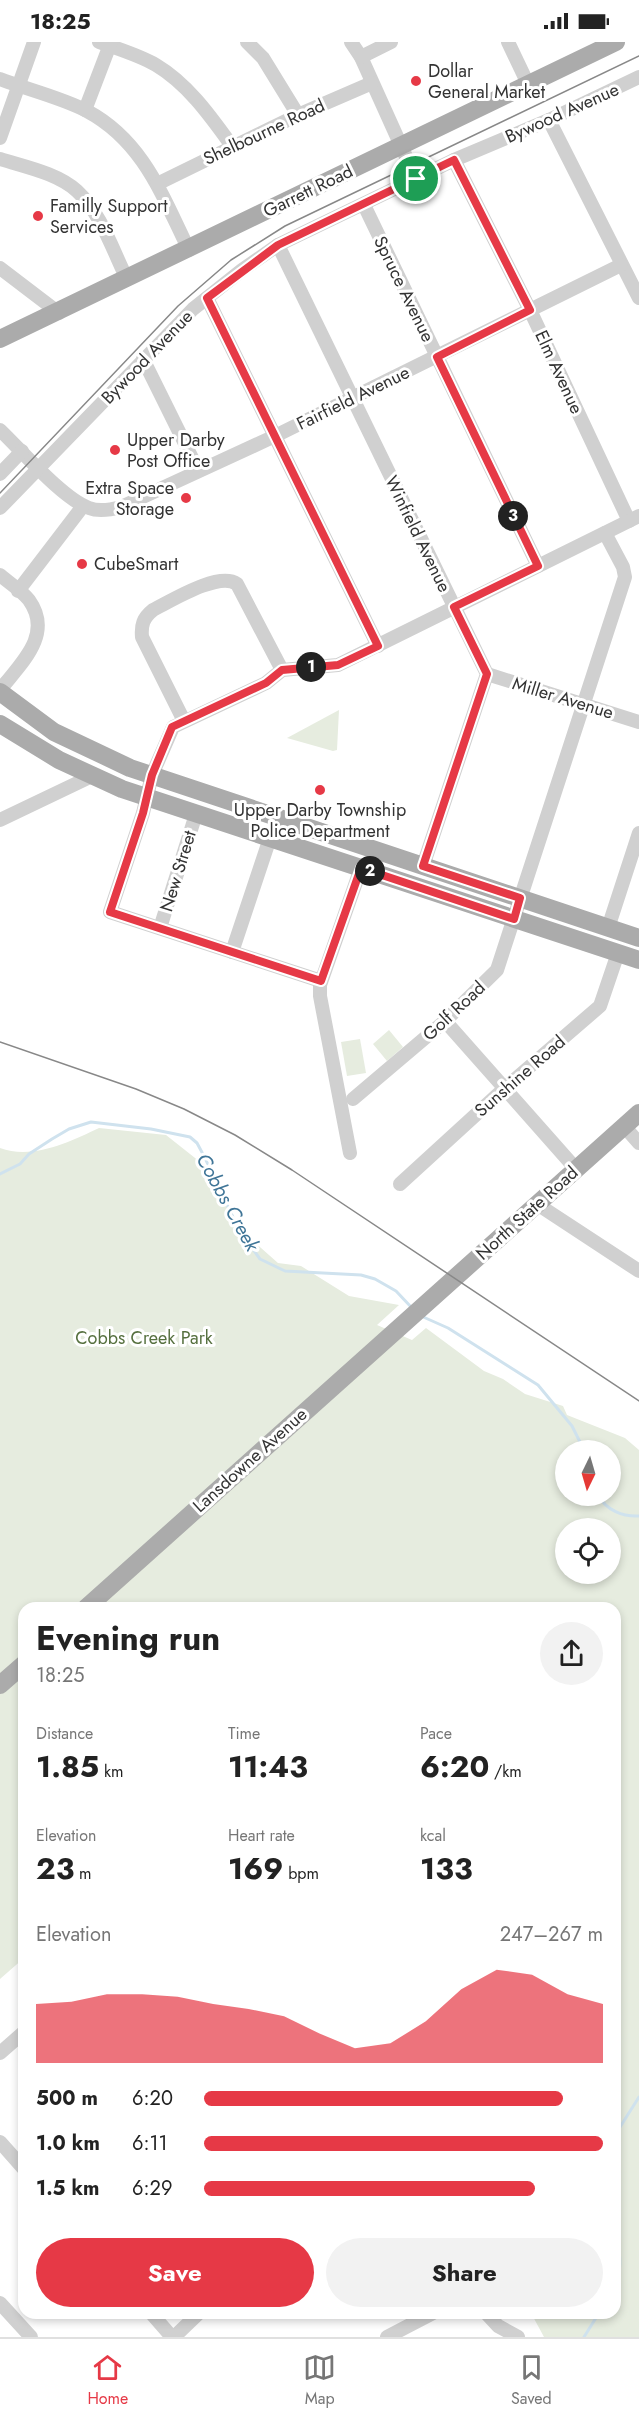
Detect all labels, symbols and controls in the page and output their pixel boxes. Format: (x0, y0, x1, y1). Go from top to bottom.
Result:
text: 18:25 (30, 5, 91, 37)
place label: Dollar General Market (428, 58, 546, 105)
marker: Dollar General Market (409, 74, 423, 88)
street label: Bywood Avenue (501, 76, 623, 150)
street label: Shelbourne Road (199, 92, 329, 172)
pin (390, 153, 441, 204)
street label: Garrett Road (259, 158, 357, 224)
icon: arrive (399, 162, 432, 195)
place label: Familly Support Services (50, 193, 168, 240)
marker: Familly Support Services (31, 209, 45, 223)
street label: Spruce Avenue (367, 232, 441, 346)
street label: Bywood Avenue (95, 304, 199, 410)
street label: Elm Avenue (528, 326, 590, 418)
street label: Fairfield Avenue (292, 359, 414, 437)
place label: Upper Darby Post Office (127, 427, 225, 474)
marker: Upper Darby Post Office (108, 443, 122, 457)
street label: Winfield Avenue (378, 471, 458, 597)
place label: Extra Space Storage (85, 475, 174, 522)
marker: Extra Space Storage (179, 491, 193, 505)
pin: 3 (498, 501, 528, 531)
text: 3 (508, 504, 518, 527)
place label: CubeSmart (94, 551, 179, 577)
marker: CubeSmart (75, 557, 89, 571)
pin: 1 (296, 652, 326, 682)
text: 1 (307, 655, 315, 678)
street label: Miller Avenue (509, 670, 617, 726)
marker: Upper Darby Township Police Department (313, 783, 327, 797)
place label: Upper Darby Township Police Department (234, 797, 406, 844)
street label: New Street (153, 827, 203, 915)
pin: 2 (355, 856, 385, 886)
text: 2 (365, 859, 375, 882)
street label: Golf Road (417, 975, 491, 1047)
street label: Sunshine Road (469, 1029, 571, 1123)
water label: Cobbs Creek (189, 1148, 267, 1258)
street label: North State Road (470, 1160, 584, 1266)
park label: Cobbs Creek Park (75, 1325, 213, 1351)
street label: Lansdowne Avenue (187, 1402, 313, 1518)
north arrow (555, 1440, 621, 1506)
map controls (555, 1440, 621, 1584)
button: locate (555, 1518, 621, 1584)
text: Evening run (36, 1615, 220, 1662)
button: share (540, 1622, 603, 1685)
text: 18:25 (36, 1661, 85, 1690)
text: Distance (36, 1722, 93, 1745)
text: Time (228, 1722, 260, 1745)
text: Pace (420, 1722, 452, 1745)
text: 1.85 (36, 1745, 99, 1788)
text: 11:43 (228, 1745, 308, 1788)
text: 6:20 (420, 1745, 489, 1788)
text: km (99, 1760, 123, 1783)
text: /km (489, 1760, 522, 1783)
text: Elevation (36, 1824, 96, 1847)
text: Heart rate (228, 1824, 295, 1847)
text: kcal (420, 1824, 446, 1847)
text: 23 (36, 1847, 74, 1890)
text: 169 (228, 1847, 283, 1890)
text: 133 (420, 1847, 473, 1890)
text: m (74, 1862, 92, 1885)
text: bpm (283, 1862, 319, 1885)
text: Elevation (36, 1920, 111, 1949)
text: 247–267 m (500, 1920, 603, 1949)
text: 500 m (36, 2084, 98, 2113)
text: 6:20 (132, 2084, 173, 2113)
text: 1.0 km (36, 2129, 100, 2158)
text: 6:11 (132, 2129, 168, 2158)
text: 1.5 km (36, 2174, 99, 2203)
text: 6:29 (132, 2174, 172, 2203)
button: Save (36, 2238, 314, 2307)
button: Share (326, 2238, 603, 2307)
tab: Home (87, 2351, 128, 2410)
tab: Map (303, 2351, 336, 2410)
tab: Saved (511, 2351, 552, 2410)

